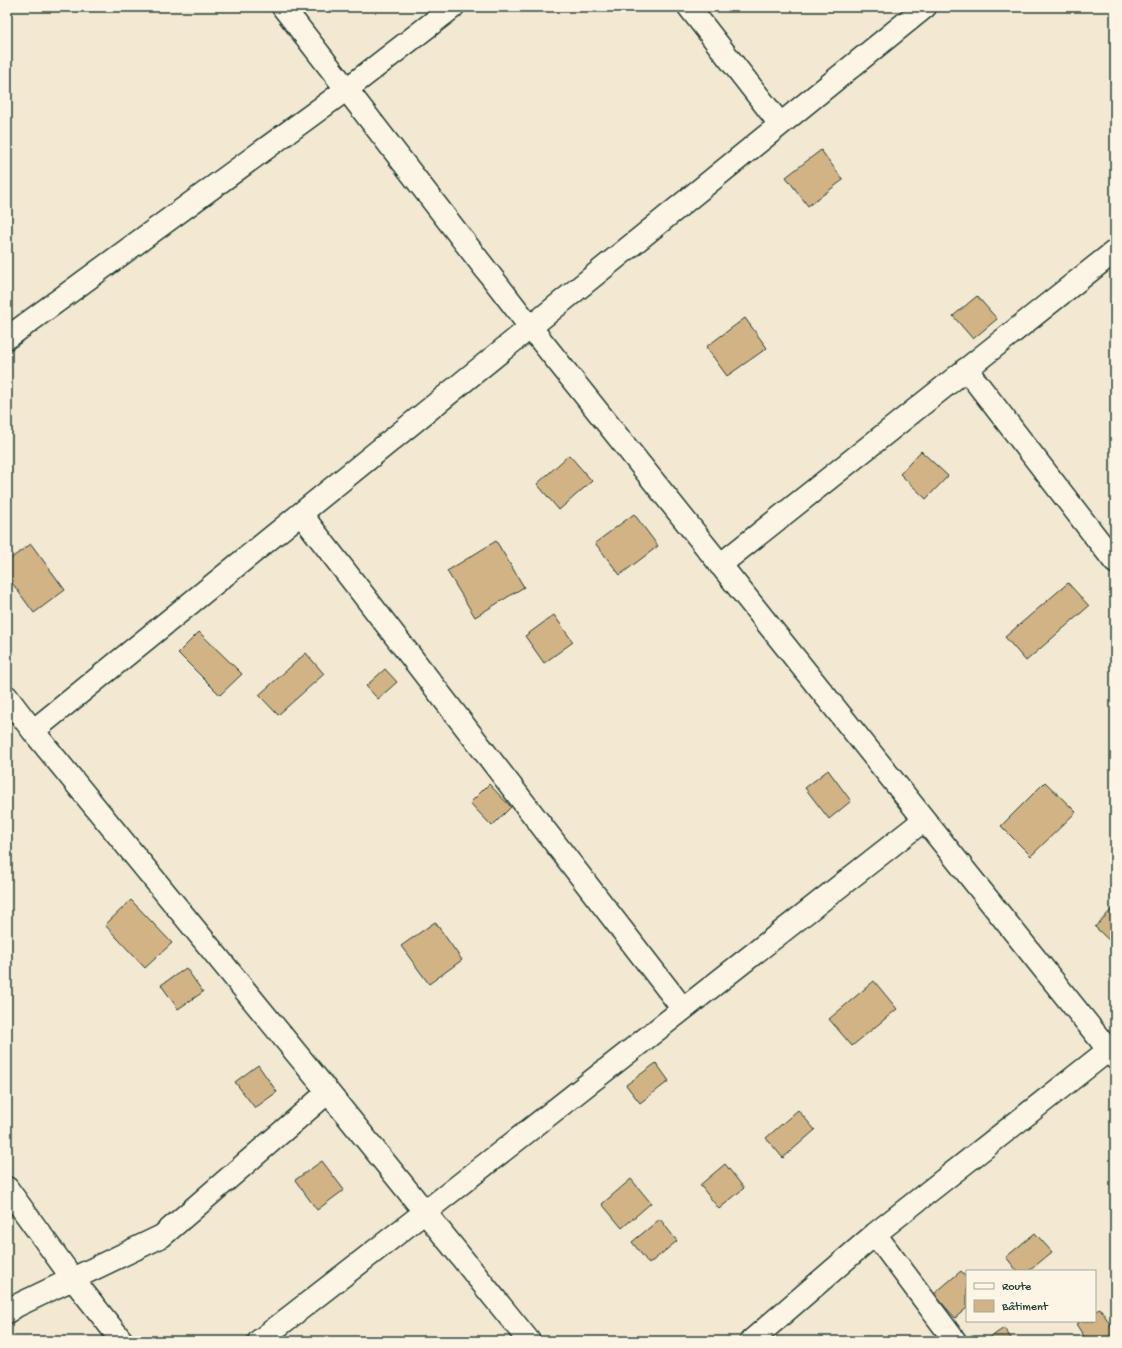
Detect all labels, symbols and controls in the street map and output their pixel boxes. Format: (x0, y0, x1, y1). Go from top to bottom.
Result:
legend (966, 1270, 1096, 1322)
text: Route (1002, 1281, 1032, 1295)
text: Bâtiment (1001, 1301, 1049, 1315)

